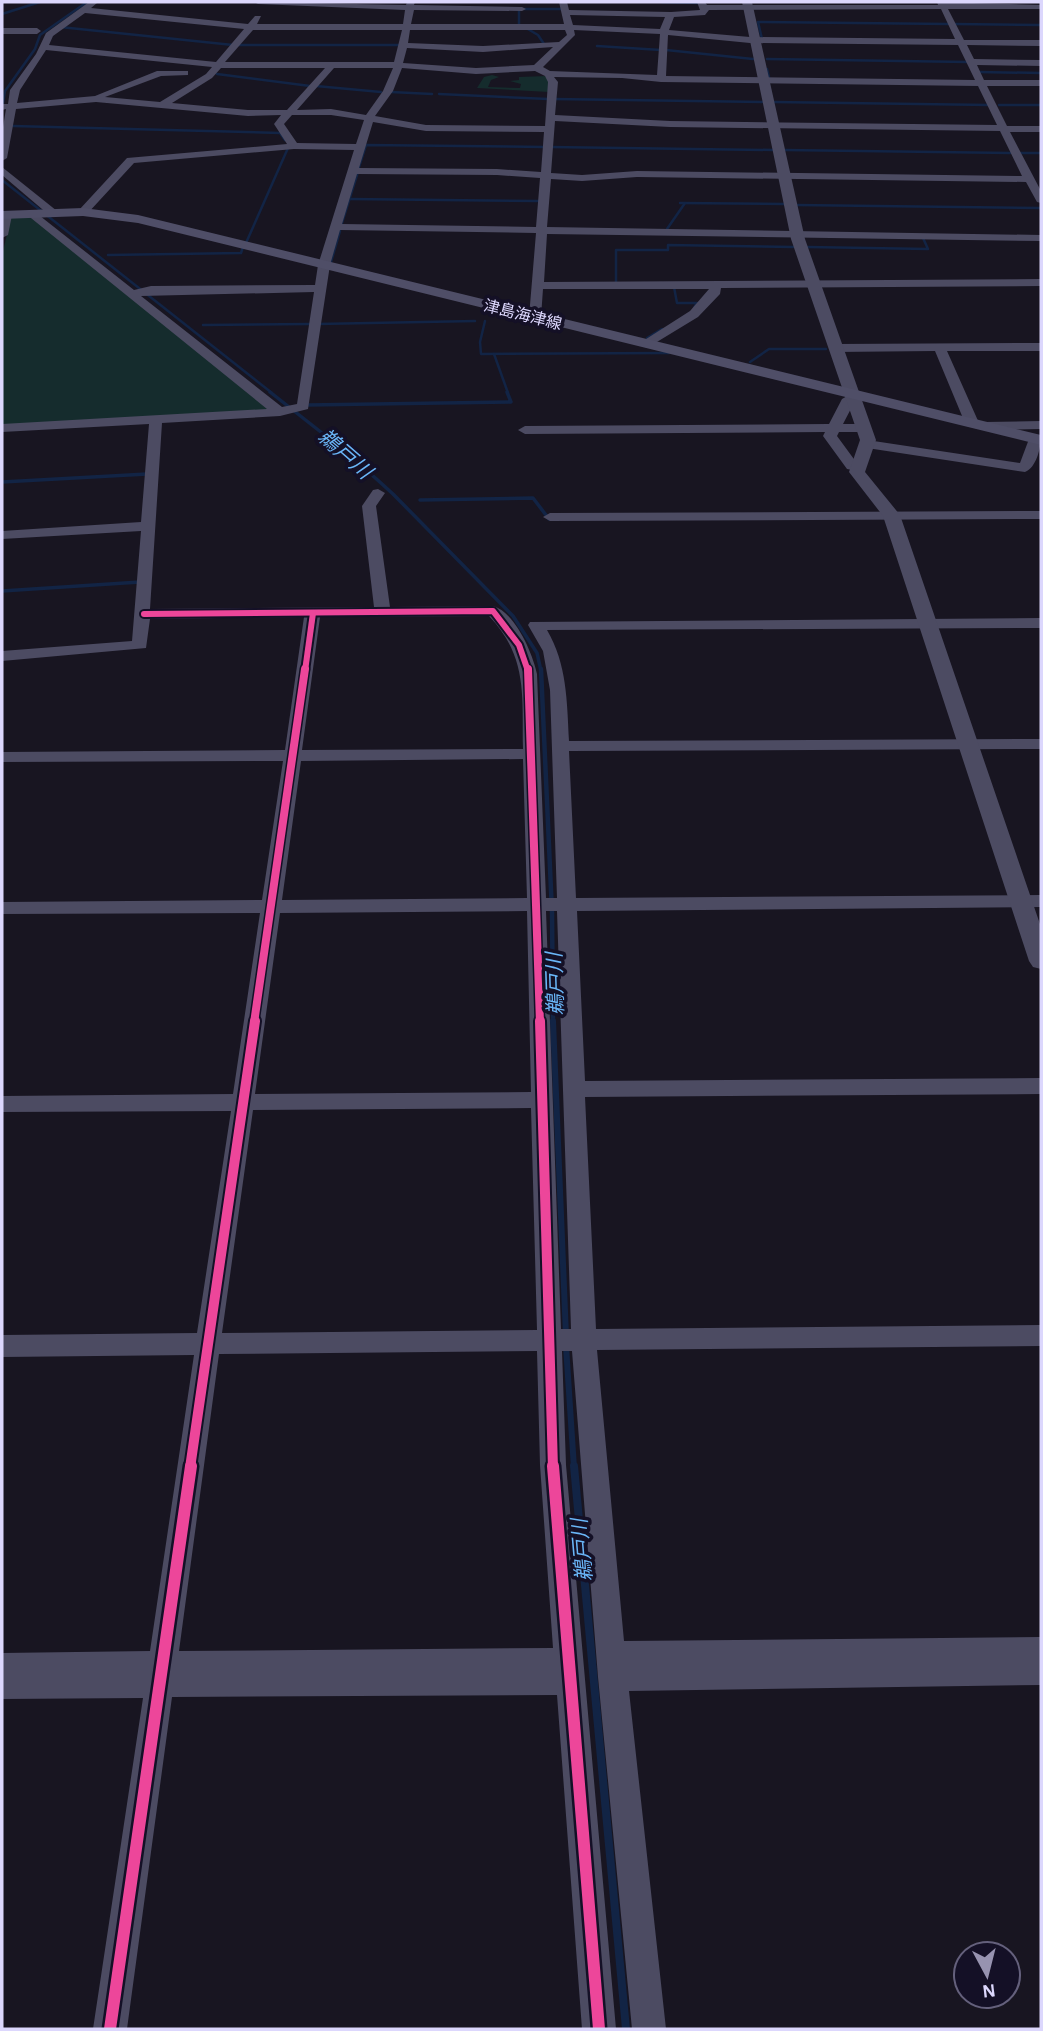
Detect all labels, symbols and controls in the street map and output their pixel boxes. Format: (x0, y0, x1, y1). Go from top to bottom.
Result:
street label: 津島海津線 (482, 297, 564, 332)
water label: 鵜戸川 (314, 425, 377, 484)
water label: 鵜戸川 (543, 950, 567, 1016)
water label: 鵜戸川 (568, 1516, 596, 1582)
north arrow (952, 1940, 1022, 2010)
text: N (981, 1980, 997, 2001)

